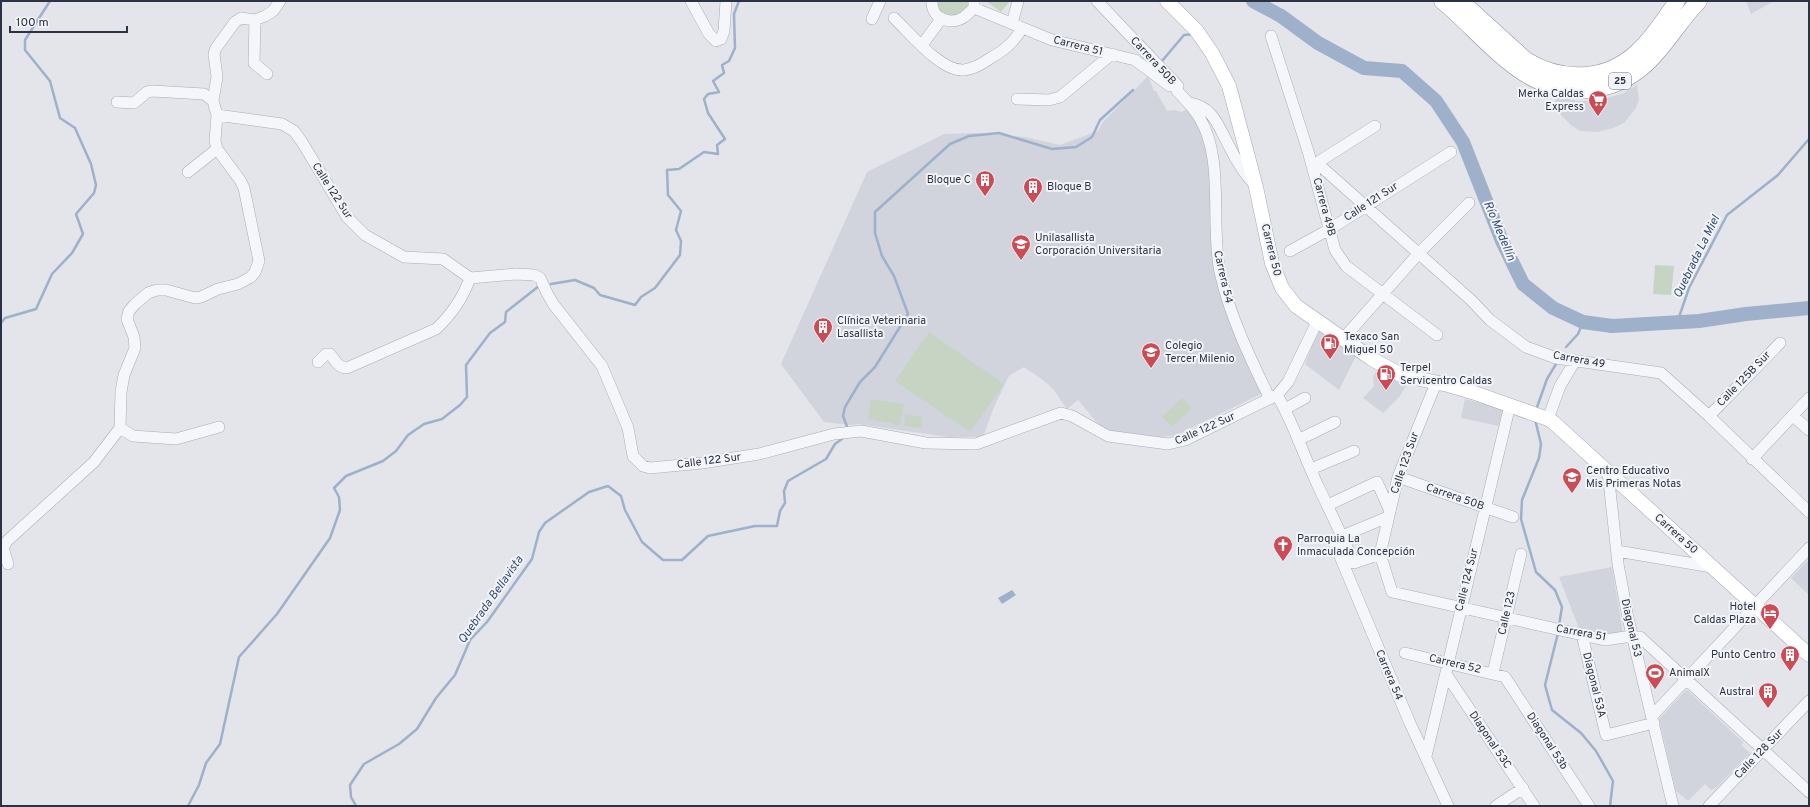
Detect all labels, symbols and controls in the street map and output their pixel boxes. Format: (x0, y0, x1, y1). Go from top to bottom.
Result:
scale bar (10, 8, 127, 34)
text: 100 m (16, 15, 49, 31)
street label: Carrera 51 (1052, 33, 1104, 59)
street label: Carrera 50B (1127, 34, 1179, 88)
road number: 25 (1609, 73, 1631, 89)
place label: Merka Caldas Express (1518, 87, 1584, 114)
supermarket icon: Merka Caldas Express (1587, 89, 1609, 117)
street label: Calle 122 Sur (309, 160, 356, 222)
building icon: Bloque C (974, 169, 996, 197)
place label: Bloque C (927, 173, 971, 187)
building icon: Bloque B (1022, 176, 1044, 204)
street label: Carrera 49B (1309, 176, 1339, 238)
street label: Calle 121 Sur (1341, 179, 1401, 225)
place label: Bloque B (1047, 180, 1091, 194)
water label: Río Medellín (1479, 199, 1519, 264)
water label: Quebrada La Miel (1670, 212, 1724, 301)
street label: Carrera 50 (1258, 222, 1284, 278)
place label: Unilasallista Corporación Universitaria (1035, 231, 1161, 258)
school or university icon: Unilasallista Corporación Universitaria (1010, 233, 1032, 261)
street label: Carrera 54 (1210, 249, 1236, 305)
place label: Clínica Veterinaria Lasallista (837, 314, 926, 341)
building icon: Clínica Veterinaria Lasallista (812, 316, 834, 344)
place label: Texaco San Miguel 50 (1344, 330, 1399, 357)
fuel station icon: Texaco San Miguel 50 (1319, 332, 1341, 360)
place label: Colegio Tercer Milenio (1165, 339, 1235, 366)
school or university icon: Colegio Tercer Milenio (1140, 341, 1162, 369)
street label: Calle 125B Sur (1714, 348, 1774, 410)
street label: Carrera 49 (1552, 349, 1606, 371)
place label: Terpel Servicentro Caldas (1400, 361, 1492, 388)
fuel station icon: Terpel Servicentro Caldas (1375, 363, 1397, 391)
street label: Calle 122 Sur (1173, 409, 1238, 449)
street label: Calle 123 Sur (1388, 430, 1422, 496)
street label: Calle 122 Sur (676, 450, 743, 472)
place label: Centro Educativo Mis Primeras Notas (1586, 464, 1681, 491)
school or university icon: Centro Educativo Mis Primeras Notas (1561, 466, 1583, 494)
street label: Carrera 50B (1424, 480, 1486, 514)
street label: Carrera 50 (1651, 511, 1701, 557)
place label: Parroquia La Inmaculada Concepción (1297, 532, 1415, 559)
church icon: Parroquia La Inmaculada Concepción (1272, 534, 1294, 562)
street label: Calle 124 Sur (1452, 546, 1482, 613)
water label: Quebrada Bellavista (455, 552, 528, 647)
street label: Calle 123 (1495, 590, 1519, 636)
street label: Diagonal 53 (1617, 597, 1645, 659)
place label: Hotel Caldas Plaza (1694, 600, 1756, 627)
hotel icon: Hotel Caldas Plaza (1759, 602, 1781, 630)
street label: Carrera 51 (1555, 622, 1607, 644)
building icon: Punto Centro (1779, 644, 1801, 672)
street label: Carrera 54 (1372, 648, 1406, 703)
place label: Punto Centro (1711, 648, 1776, 662)
street label: Carrera 52 (1427, 651, 1483, 677)
street label: Diagonal 53A (1579, 651, 1609, 719)
sports icon: AnimalX (1644, 662, 1666, 690)
place label: AnimalX (1669, 666, 1710, 680)
building icon: Austral (1757, 681, 1779, 709)
place label: Austral (1719, 685, 1754, 699)
street label: Diagonal 53C (1466, 709, 1514, 771)
street label: Diagonal 53b (1523, 710, 1571, 772)
street label: Calle 128 Sur (1732, 725, 1787, 782)

